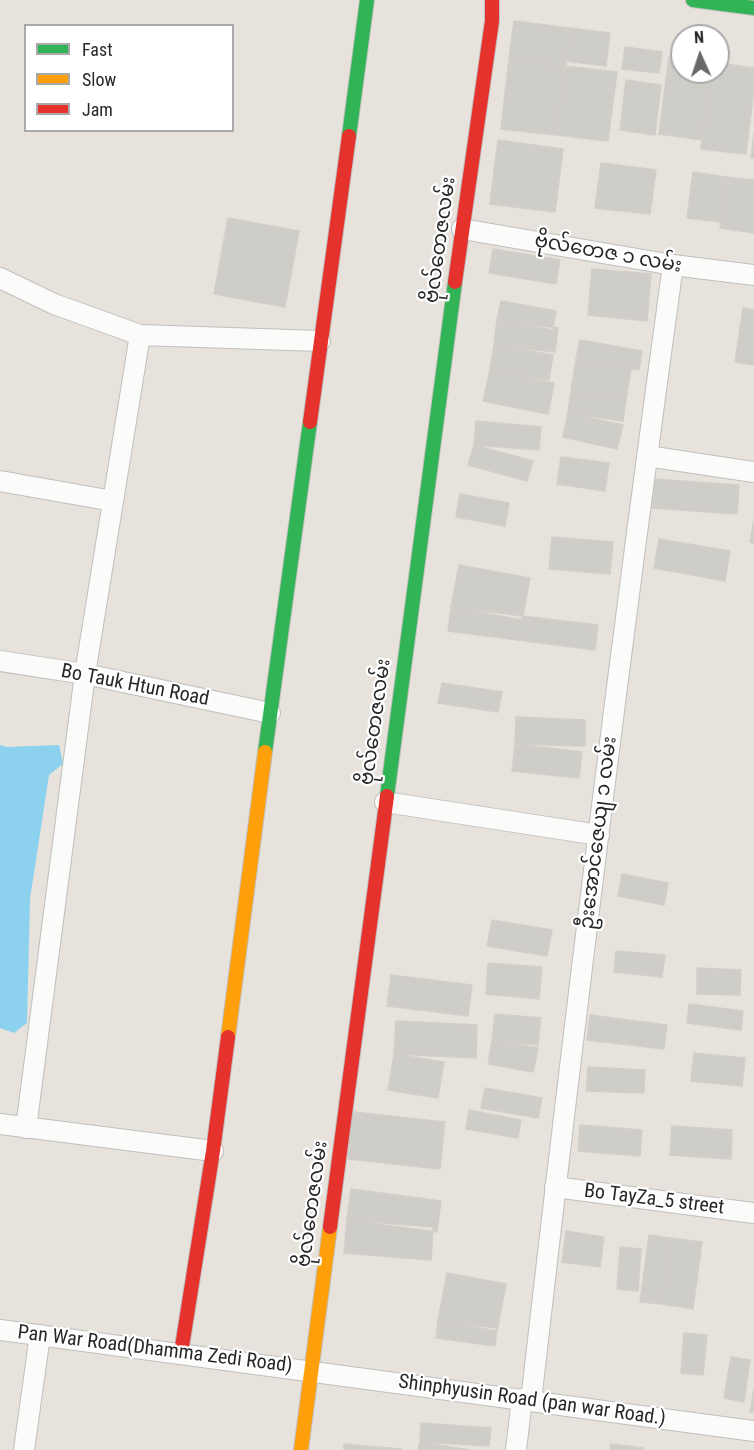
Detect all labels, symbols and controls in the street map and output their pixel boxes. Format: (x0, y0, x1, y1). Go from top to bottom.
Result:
legend (24, 24, 234, 132)
north arrow (670, 24, 730, 84)
text: N (694, 28, 705, 47)
text: Fast (82, 39, 113, 60)
text: Slow (82, 69, 116, 90)
text: Jam (82, 99, 113, 120)
street label: ဗိုလ်တေဇလမ်း (420, 175, 462, 305)
street label: ဗိုလ်တေဇ ၁ လမ်း (532, 229, 684, 279)
street label: ဗိုလ်တေဇလမ်း (355, 657, 397, 787)
street label: Bo Tauk Htun Road (59, 660, 211, 712)
street label: ဦးအောင်ဇေယျ ၁ လမ်း (575, 735, 623, 931)
street label: ဗိုလ်တေဇလမ်း (292, 1139, 334, 1269)
street label: Bo TayZa_5 street (583, 1180, 725, 1220)
street label: Pan War Road(Dhamma Zedi Road) (16, 1321, 294, 1379)
street label: Shinphyusin Road (pan war Road.) (397, 1370, 667, 1432)

